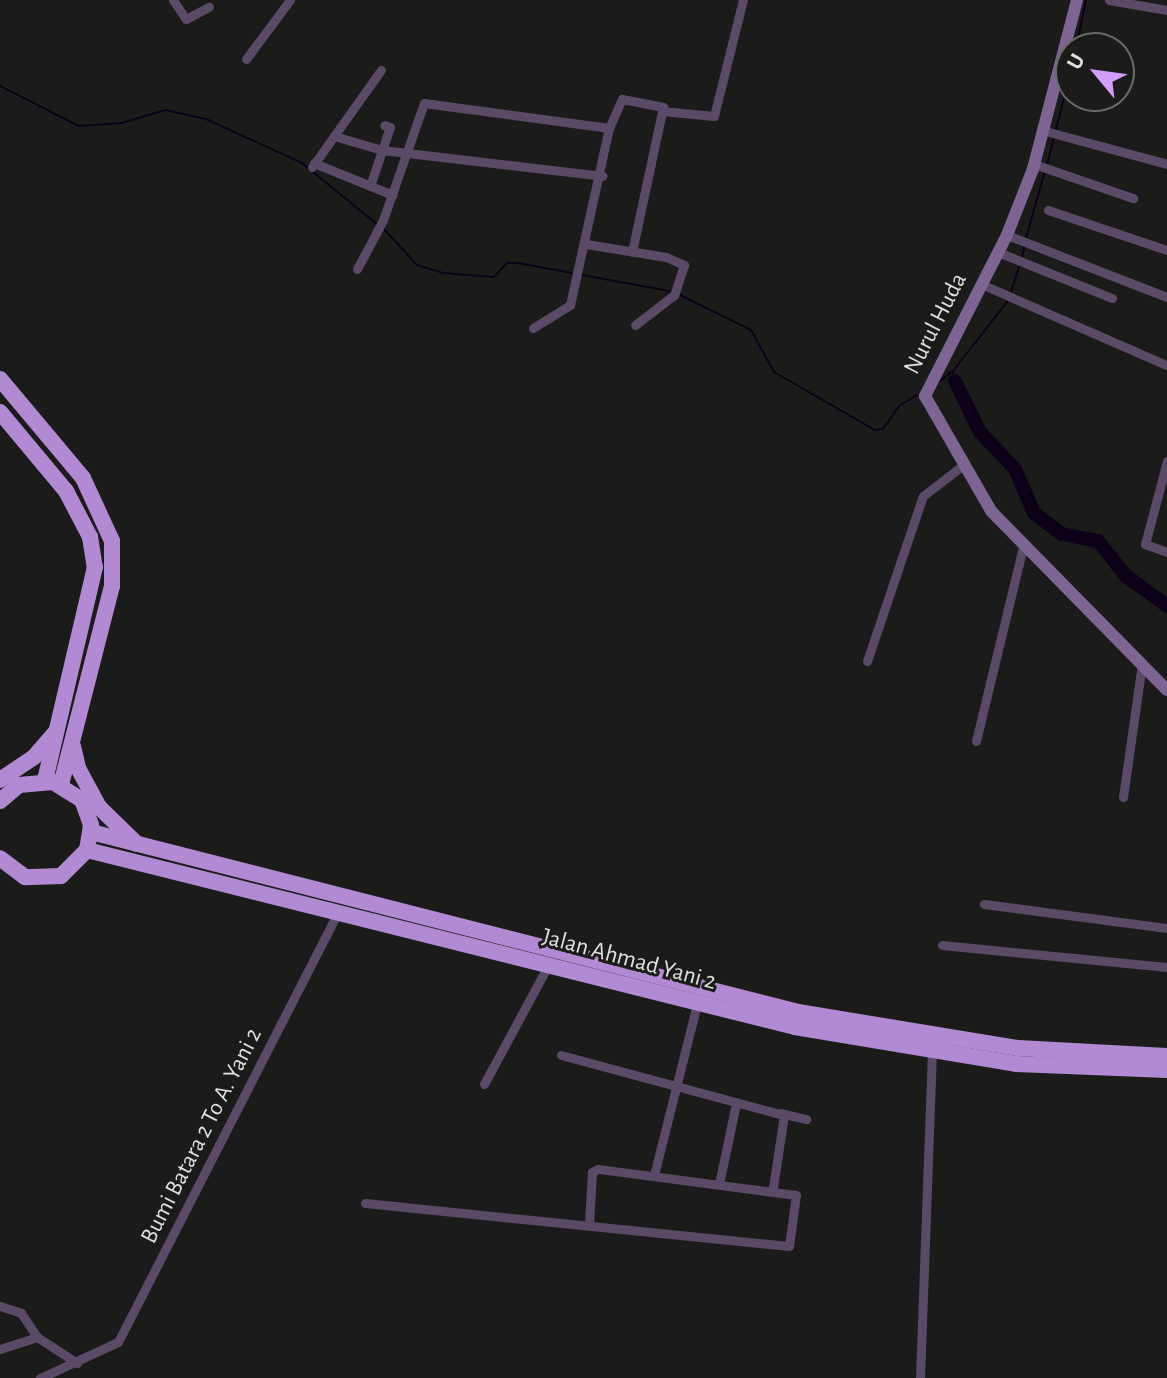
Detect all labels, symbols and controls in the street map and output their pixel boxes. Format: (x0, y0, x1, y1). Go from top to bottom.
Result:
north arrow (1055, 32, 1135, 112)
text: U (1063, 50, 1089, 73)
street label: Nurul Huda (898, 268, 974, 380)
street label: Jalan Ahmad Yani 2 (539, 923, 719, 997)
street label: Bumi Batara 2 To A. Yani 2 (135, 1023, 269, 1249)

